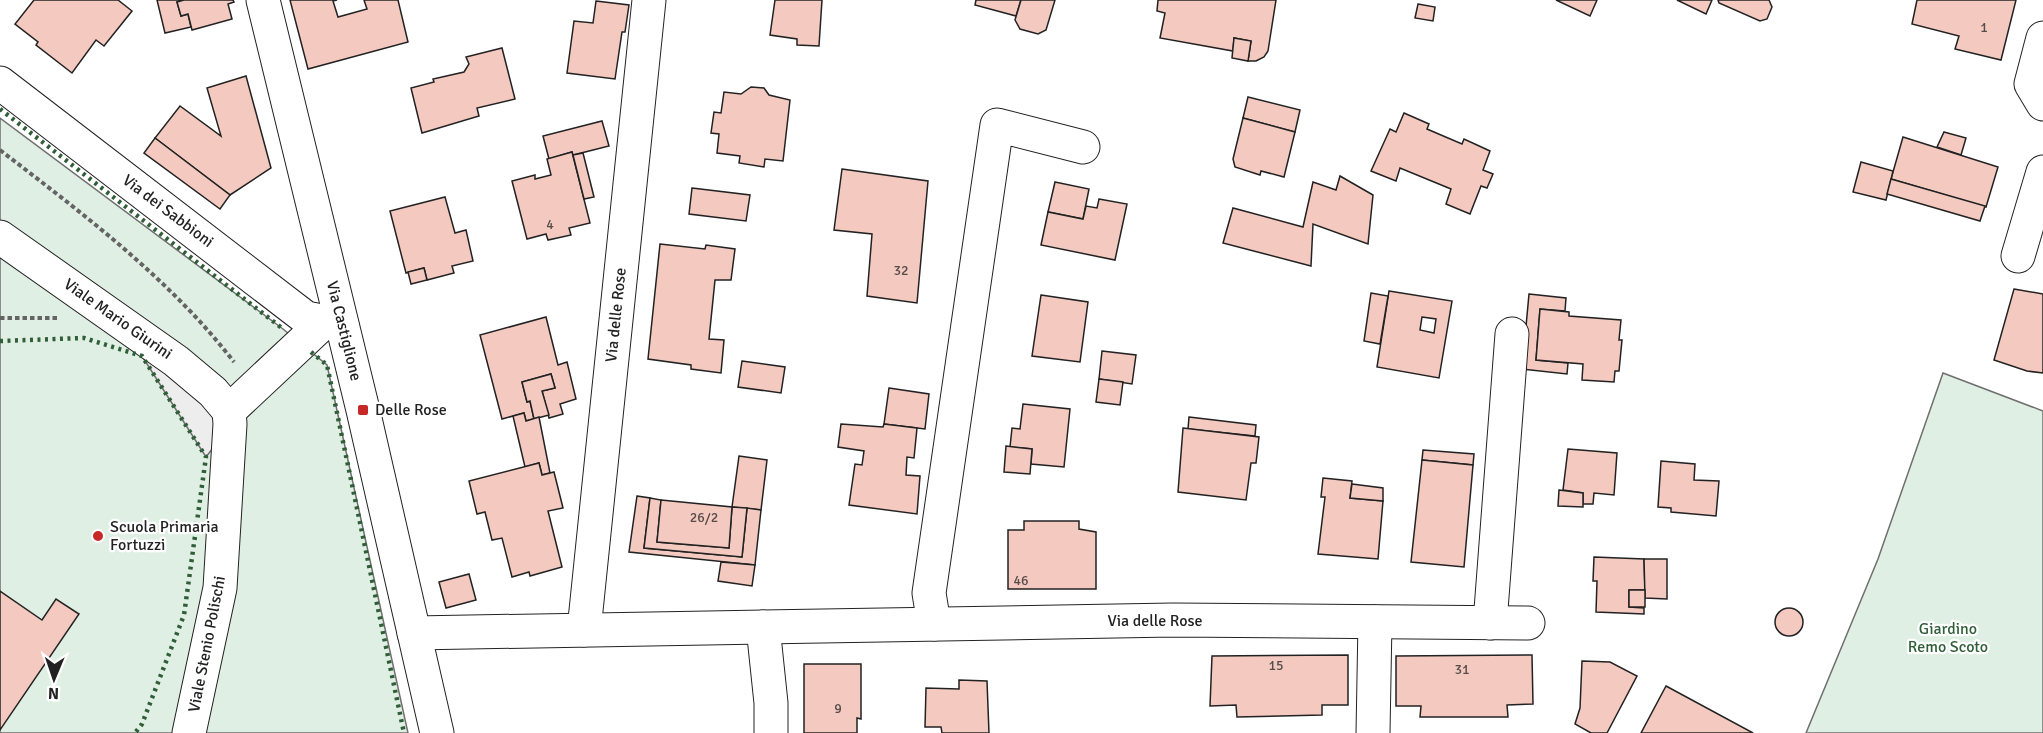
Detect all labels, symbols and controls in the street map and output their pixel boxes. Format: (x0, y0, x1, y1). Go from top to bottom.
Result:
house number: 1 (1980, 19, 1988, 36)
street label: Via dei Sabbioni (118, 170, 218, 252)
house number: 4 (546, 216, 554, 233)
house number: 32 (893, 262, 909, 279)
street label: Via delle Rose (601, 267, 631, 363)
street label: Viale Mario Giurini (60, 274, 176, 364)
street label: Via Castiglione (322, 279, 366, 383)
place label: Delle Rose (375, 400, 447, 420)
marker: Delle Rose (356, 403, 370, 417)
house number: 26/2 (690, 509, 718, 526)
place label: Scuola Primaria Fortuzzi (110, 517, 219, 555)
marker: Scuola Primaria Fortuzzi (91, 529, 105, 543)
house number: 46 (1013, 572, 1029, 589)
street label: Viale Stenio Polischi (184, 574, 230, 714)
street label: Via delle Rose (1108, 611, 1202, 631)
park label: Giardino Remo Scoto (1908, 619, 1988, 657)
north arrow (24, 649, 84, 709)
house number: 15 (1268, 657, 1284, 674)
house number: 31 (1454, 661, 1470, 678)
text: N (48, 683, 59, 703)
house number: 9 (834, 700, 842, 717)

